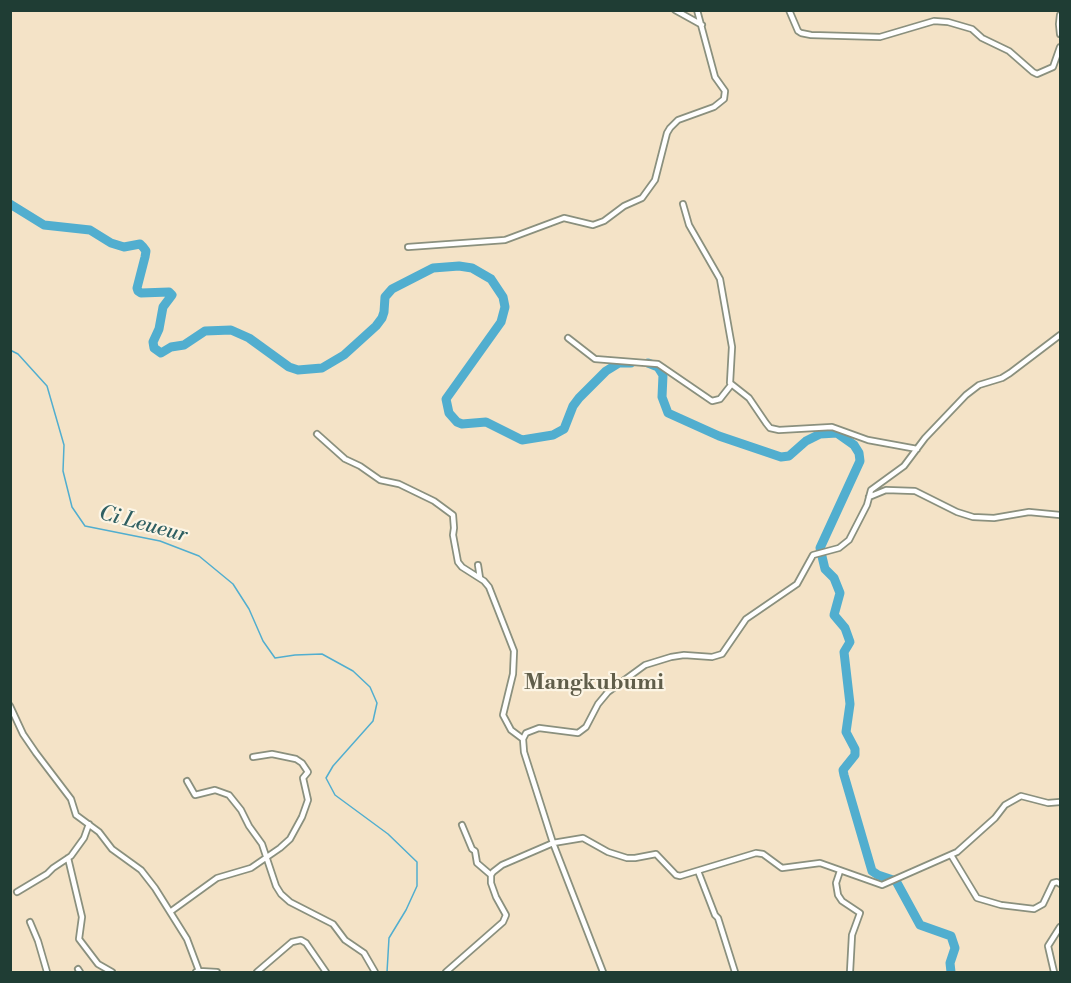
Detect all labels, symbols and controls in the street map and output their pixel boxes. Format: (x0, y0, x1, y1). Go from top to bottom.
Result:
water label: Ci Leueur (96, 501, 190, 549)
district label: Mangkubumi (524, 671, 664, 697)

